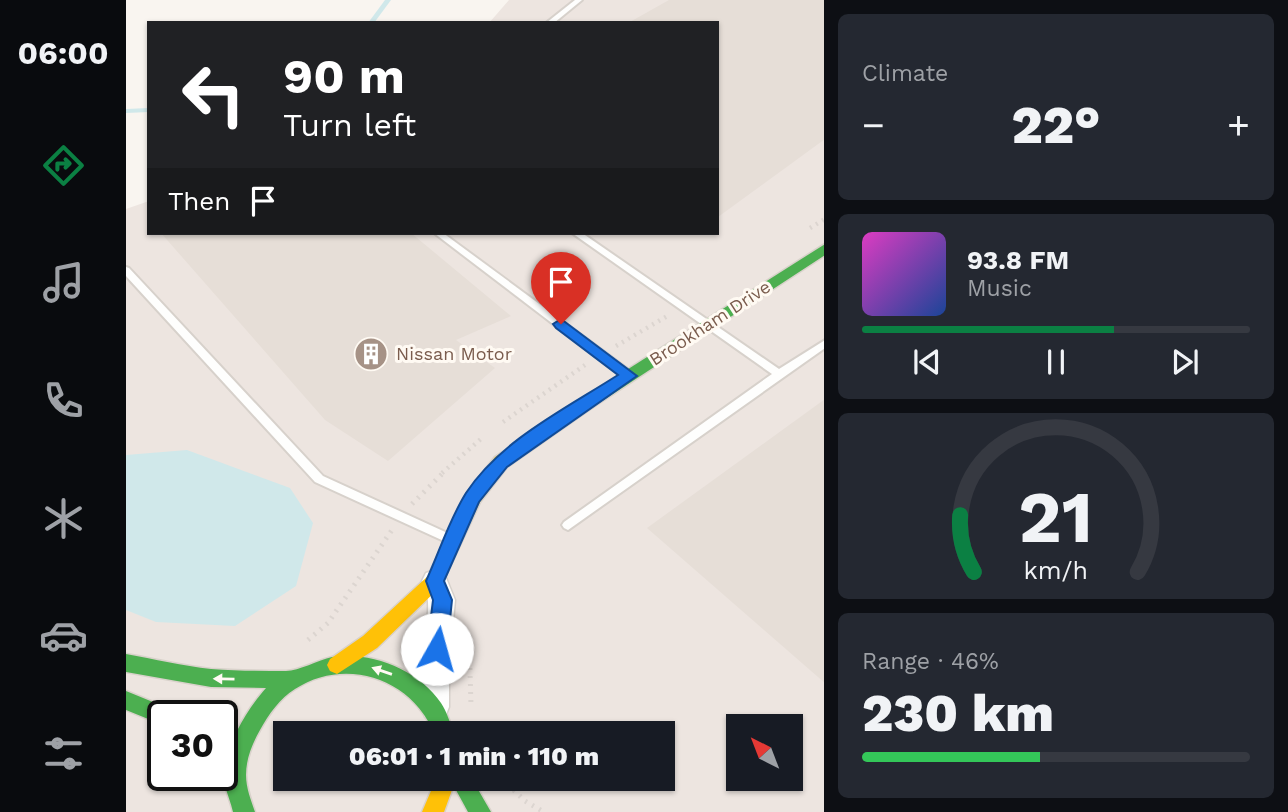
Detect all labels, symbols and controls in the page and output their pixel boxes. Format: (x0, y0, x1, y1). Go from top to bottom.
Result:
text: 06:00 (17, 34, 109, 72)
text: 90 m (283, 47, 405, 105)
icon: left (168, 49, 259, 140)
text: Climate (862, 60, 948, 87)
text: 22° (1012, 95, 1100, 156)
text: − (862, 103, 885, 147)
text: + (1227, 103, 1250, 147)
text: Turn left (283, 106, 416, 144)
icon: directions (39, 141, 88, 190)
icon: arrive (244, 182, 282, 220)
text: Then (168, 186, 230, 216)
text: 93.8 FM (967, 245, 1069, 275)
pin (531, 252, 591, 324)
icon: music (39, 258, 88, 307)
icon: arrive (542, 263, 580, 301)
text: Music (967, 275, 1032, 302)
street label: Brookham Drive (645, 276, 774, 370)
building icon: Nissan Motor (352, 335, 390, 373)
place label: Nissan Motor (396, 343, 512, 364)
icon: previous (908, 343, 946, 381)
icon: pause (1037, 343, 1075, 381)
icon: next (1166, 343, 1204, 381)
icon: phone (39, 376, 88, 425)
text: 21 (1019, 474, 1093, 560)
icon: climate (39, 494, 88, 543)
text: km/h (1024, 556, 1088, 585)
icon: car (39, 611, 88, 660)
position arrow (400, 612, 474, 686)
text: Range · 46% (862, 648, 999, 675)
one-way arrow (371, 665, 392, 676)
one-way arrow (213, 673, 235, 684)
text: 230 km (862, 683, 1054, 744)
speed limit sign: 30 (147, 700, 238, 791)
north arrow (726, 714, 803, 791)
map controls (726, 714, 803, 791)
icon: filters (39, 729, 88, 778)
text: 06:01 · 1 min · 110 m (349, 741, 599, 771)

